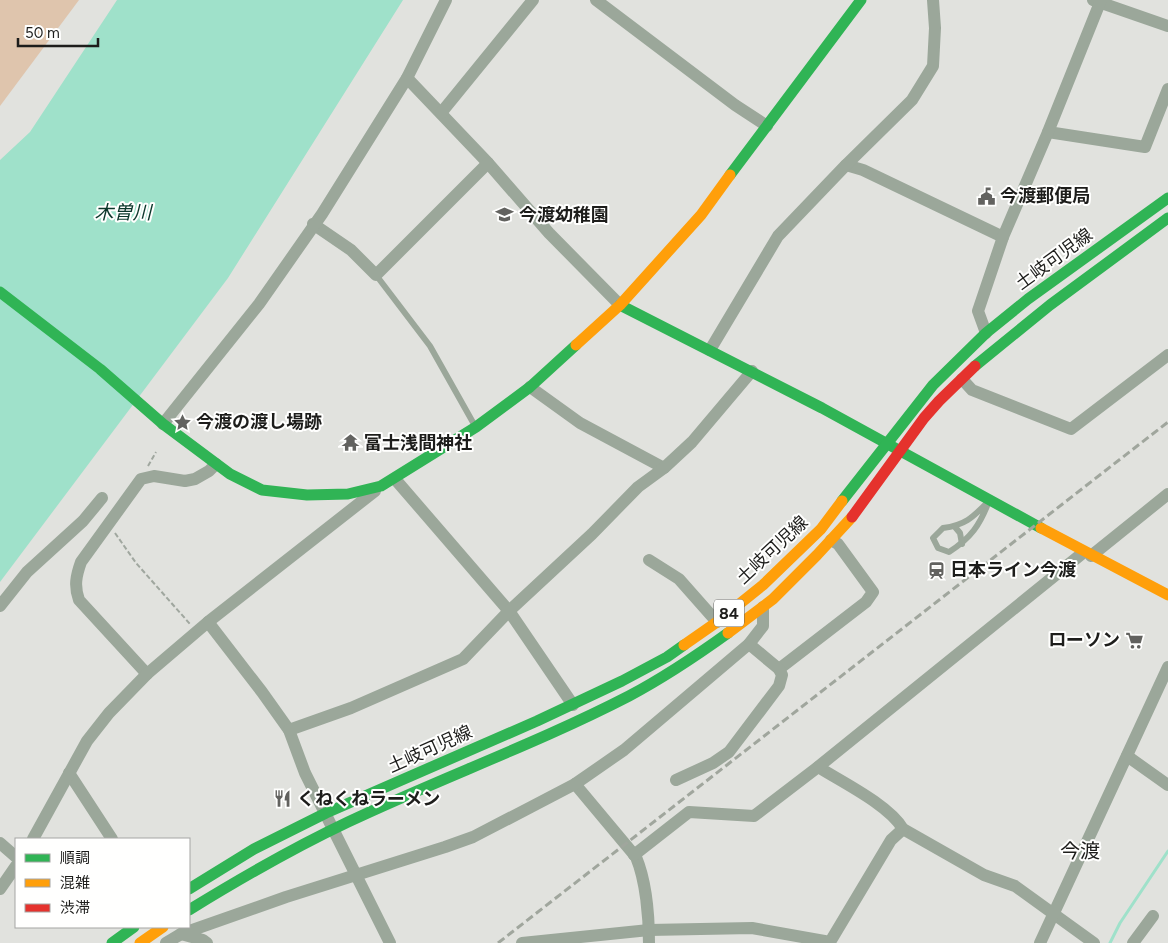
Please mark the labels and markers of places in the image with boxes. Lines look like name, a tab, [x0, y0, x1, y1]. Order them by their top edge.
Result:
place label: 今渡郵便局	[1000, 185, 1090, 207]
public building icon: 今渡郵便局	[976, 186, 996, 206]
place label: 今渡幼稚園	[519, 204, 609, 226]
school or university icon: 今渡幼稚園	[495, 205, 515, 225]
place label: 今渡の渡し場跡	[196, 411, 322, 433]
place icon: 今渡の渡し場跡	[172, 412, 192, 432]
place label: 富士浅間神社	[364, 432, 472, 454]
temple icon: 富士浅間神社	[340, 433, 360, 453]
place label: 日本ライン今渡	[950, 559, 1076, 581]
station icon: 日本ライン今渡	[926, 560, 946, 580]
place label: ローソン	[1048, 629, 1120, 651]
supermarket icon: ローソン	[1124, 630, 1144, 650]
place label: くねくねラーメン	[297, 788, 440, 810]
restaurant icon: くねくねラーメン	[273, 789, 293, 809]

